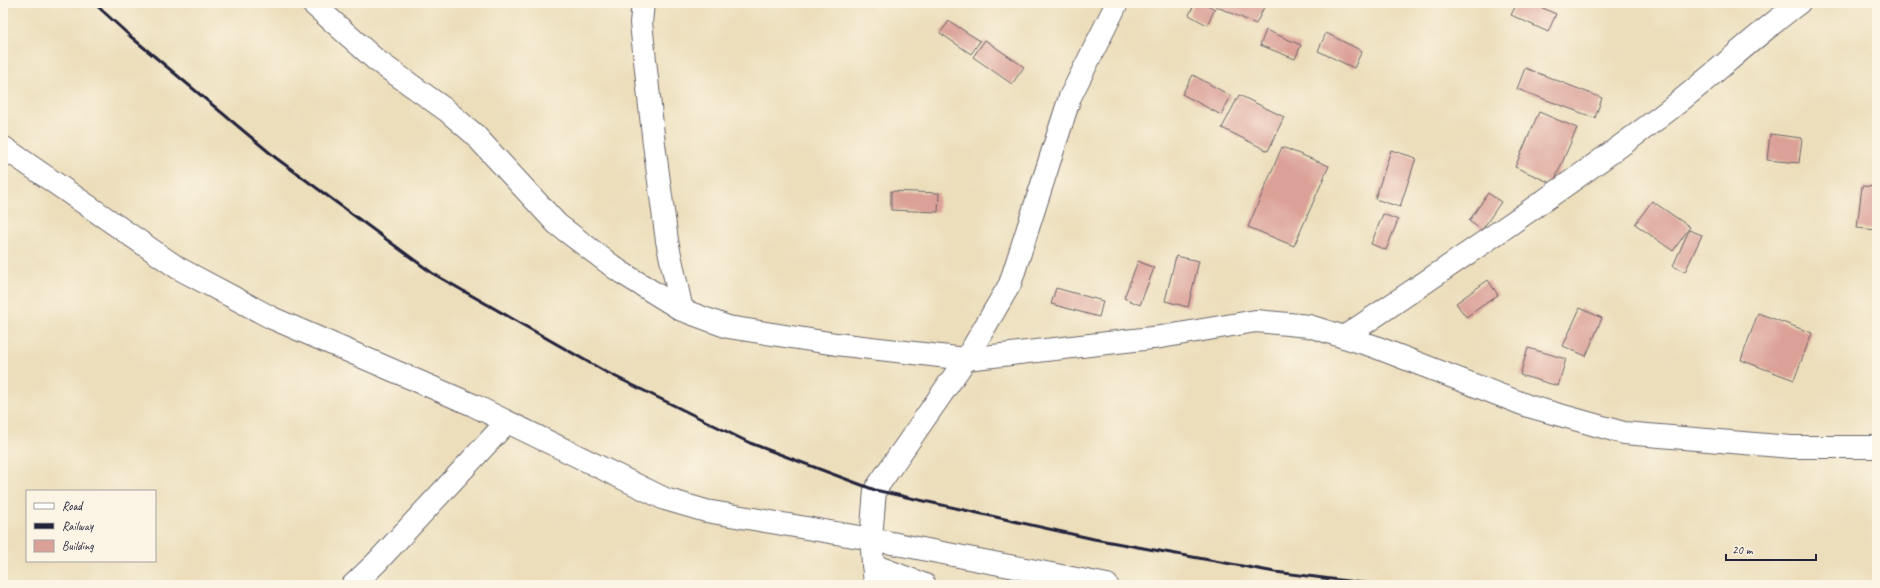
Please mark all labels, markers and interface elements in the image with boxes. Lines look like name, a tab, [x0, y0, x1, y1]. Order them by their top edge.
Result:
legend	[26, 490, 156, 562]
text: Road	[62, 498, 84, 514]
text: Railway	[62, 518, 94, 534]
scale bar	[1726, 536, 1816, 562]
text: Building	[62, 538, 94, 554]
text: 20 m	[1732, 542, 1754, 558]

